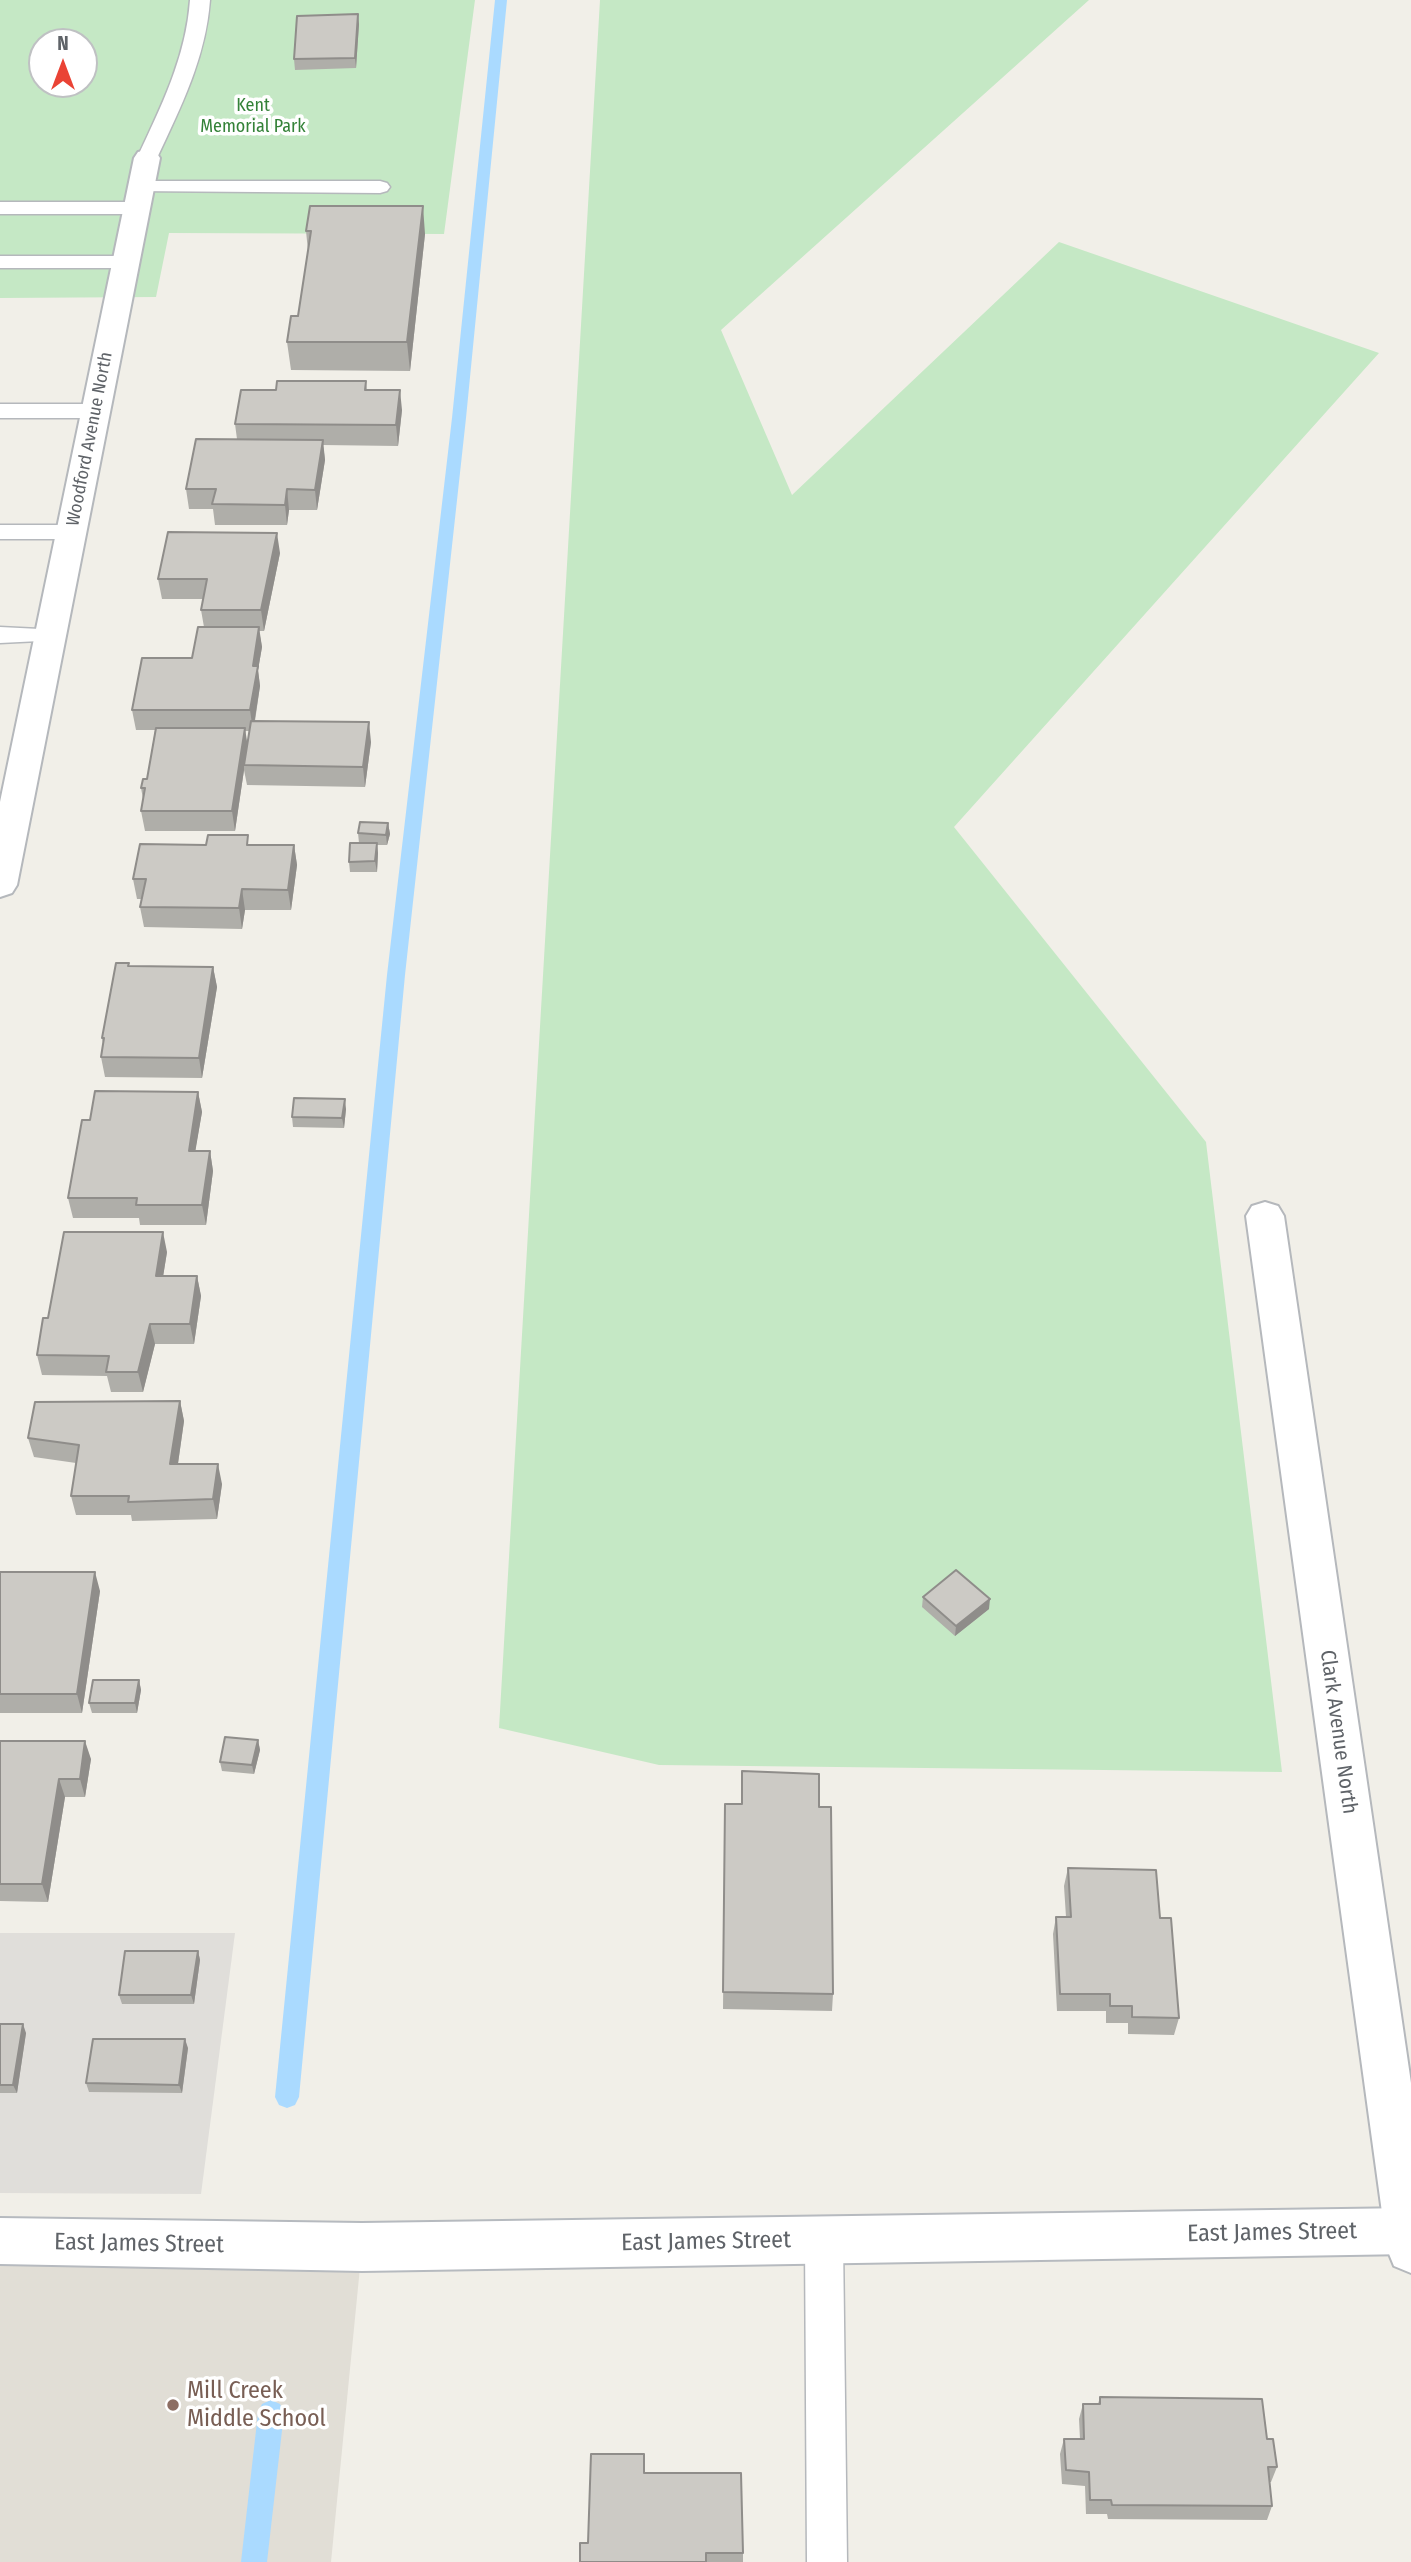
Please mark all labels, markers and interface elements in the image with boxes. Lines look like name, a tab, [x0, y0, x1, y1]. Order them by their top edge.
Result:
north arrow	[28, 28, 98, 98]
text: N	[57, 32, 69, 55]
park label: Kent Memorial Park	[200, 95, 306, 138]
street label: Woodford Avenue North	[63, 350, 117, 528]
street label: Clark Avenue North	[1314, 1648, 1362, 1816]
street label: East James Street	[1187, 2217, 1357, 2249]
street label: East James Street	[621, 2226, 791, 2258]
street label: East James Street	[54, 2228, 224, 2260]
place label: Mill Creek Middle School	[187, 2377, 326, 2433]
marker: Mill Creek Middle School	[165, 2397, 181, 2413]

